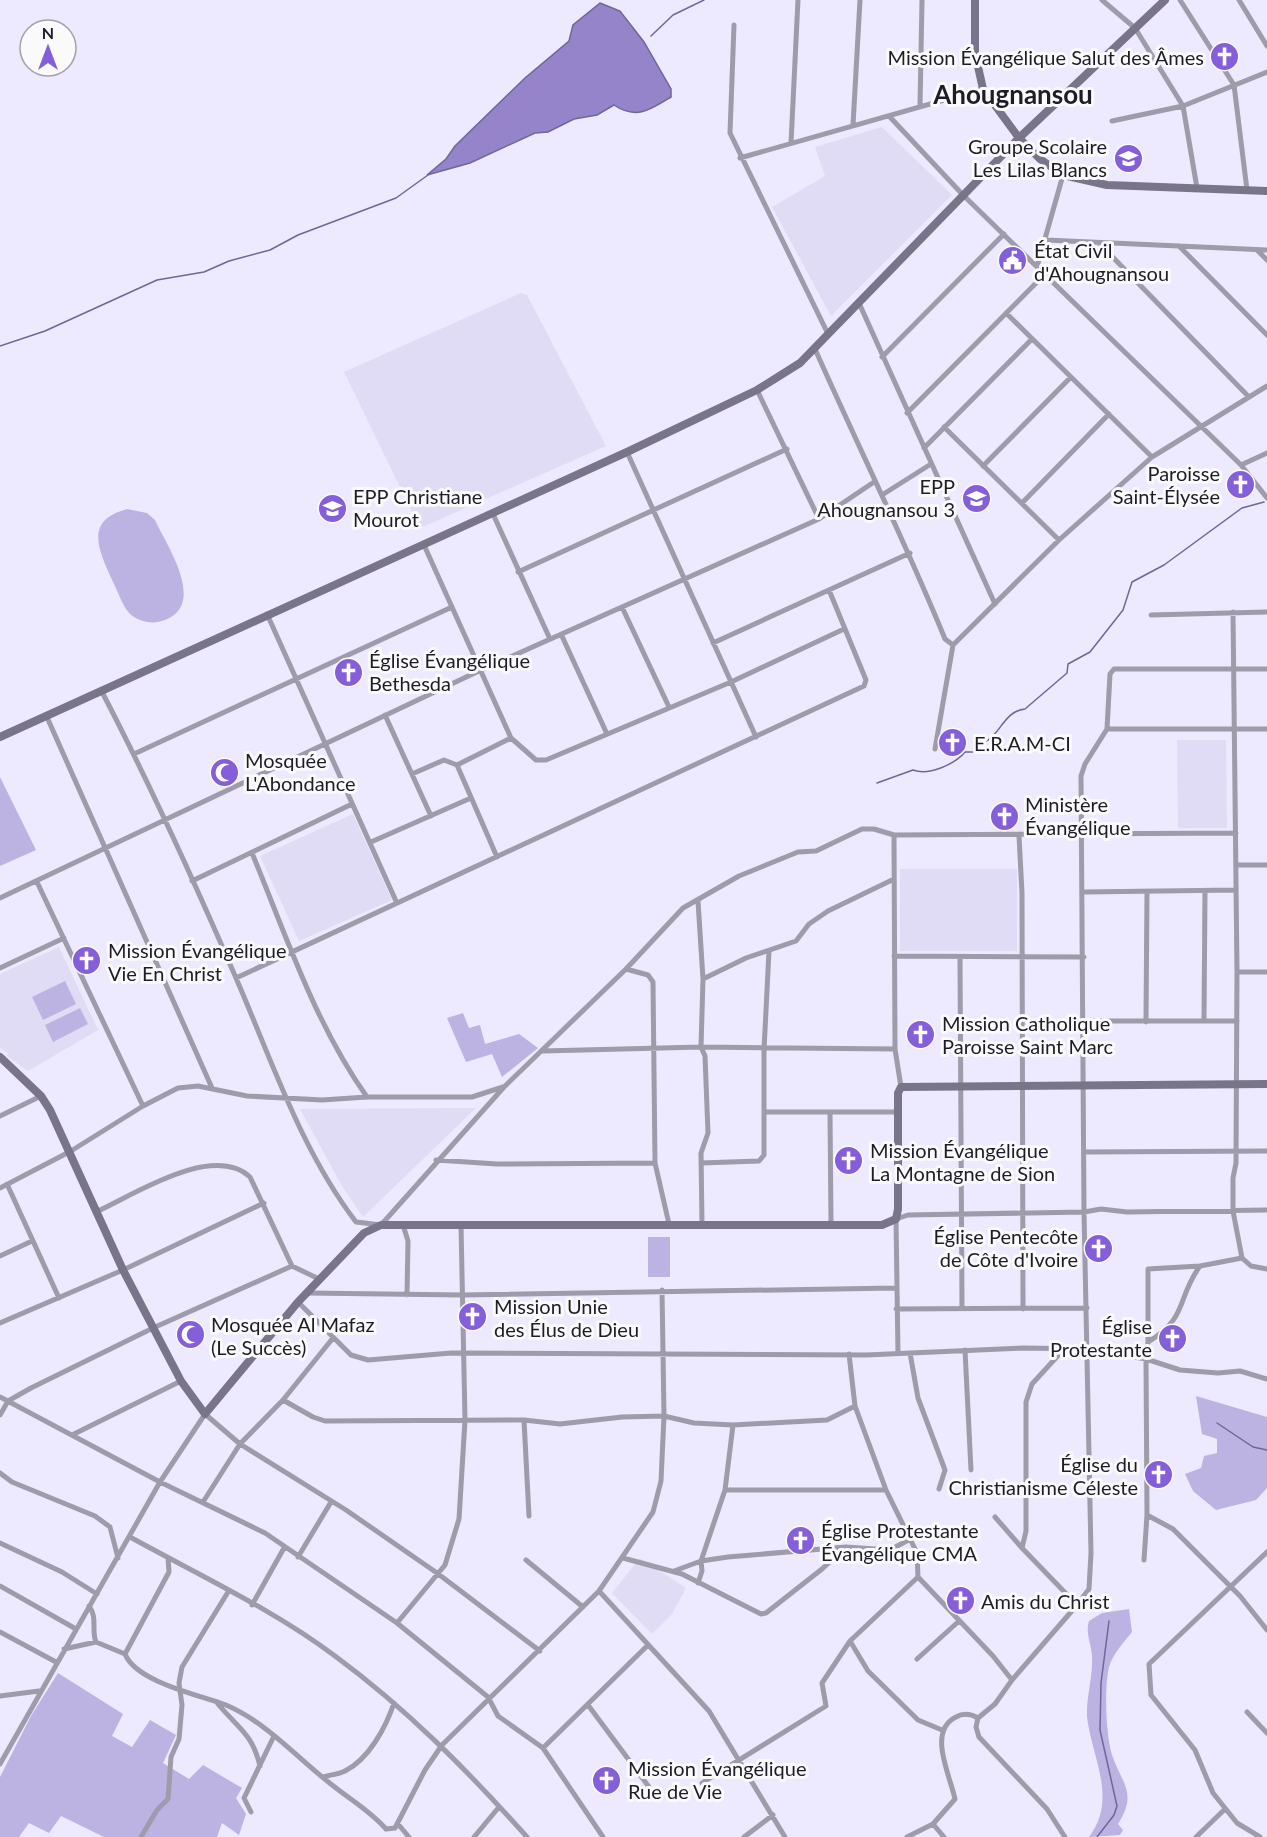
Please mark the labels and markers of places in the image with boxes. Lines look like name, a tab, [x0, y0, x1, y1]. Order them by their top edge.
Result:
church icon: Mission Évangélique Salut des Âmes	[1209, 41, 1241, 73]
place label: Mission Évangélique Salut des Âmes	[888, 45, 1204, 69]
place label: Groupe Scolaire Les Lilas Blancs	[968, 134, 1107, 181]
school or university icon: Groupe Scolaire Les Lilas Blancs	[1112, 142, 1144, 174]
place label: État Civil d'Ahougnansou	[1034, 238, 1169, 285]
public building icon: État Civil d'Ahougnansou	[997, 245, 1029, 277]
place label: Paroisse Saint-Élysée	[1113, 461, 1220, 508]
church icon: Paroisse Saint-Élysée	[1225, 469, 1257, 501]
place label: EPP Ahougnansou 3	[817, 474, 955, 521]
school or university icon: EPP Ahougnansou 3	[960, 482, 992, 514]
place label: EPP Christiane Mourot	[353, 484, 482, 531]
school or university icon: EPP Christiane Mourot	[316, 492, 348, 524]
place label: Église Évangélique Bethesda	[369, 648, 530, 695]
church icon: Église Évangélique Bethesda	[332, 656, 364, 688]
church icon: E.R.A.M-CI	[937, 727, 969, 759]
place label: E.R.A.M-CI	[974, 731, 1071, 755]
place label: Mosquée L'Abondance	[245, 748, 356, 795]
mosque icon: Mosquée L'Abondance	[208, 756, 240, 788]
place label: Ministère Évangélique	[1025, 792, 1131, 839]
church icon: Ministère Évangélique	[988, 800, 1020, 832]
place label: Mission Évangélique Vie En Christ	[108, 938, 286, 985]
church icon: Mission Évangélique Vie En Christ	[71, 945, 103, 977]
place label: Mission Catholique Paroisse Saint Marc	[942, 1011, 1113, 1058]
church icon: Mission Catholique Paroisse Saint Marc	[905, 1018, 937, 1050]
place label: Mission Évangélique La Montagne de Sion	[870, 1138, 1055, 1185]
church icon: Mission Évangélique La Montagne de Sion	[833, 1145, 865, 1177]
place label: Église Pentecôte de Côte d'Ivoire	[934, 1224, 1078, 1271]
church icon: Église Pentecôte de Côte d'Ivoire	[1083, 1232, 1115, 1264]
place label: Mission Unie des Élus de Dieu	[494, 1294, 639, 1341]
church icon: Mission Unie des Élus de Dieu	[457, 1301, 489, 1333]
place label: Mosquée Al Mafaz (Le Succès)	[211, 1312, 375, 1359]
place label: Église Protestante	[1050, 1314, 1152, 1361]
mosque icon: Mosquée Al Mafaz (Le Succès)	[174, 1319, 206, 1351]
church icon: Église Protestante	[1157, 1322, 1189, 1354]
place label: Église du Christianisme Céleste	[948, 1452, 1138, 1499]
church icon: Église du Christianisme Céleste	[1143, 1459, 1175, 1491]
place label: Église Protestante Évangélique CMA	[821, 1518, 979, 1565]
church icon: Église Protestante Évangélique CMA	[784, 1525, 816, 1557]
church icon: Amis du Christ	[944, 1585, 976, 1617]
place label: Amis du Christ	[981, 1589, 1109, 1613]
place label: Mission Évangélique Rue de Vie	[628, 1756, 806, 1803]
church icon: Mission Évangélique Rue de Vie	[591, 1764, 623, 1796]

